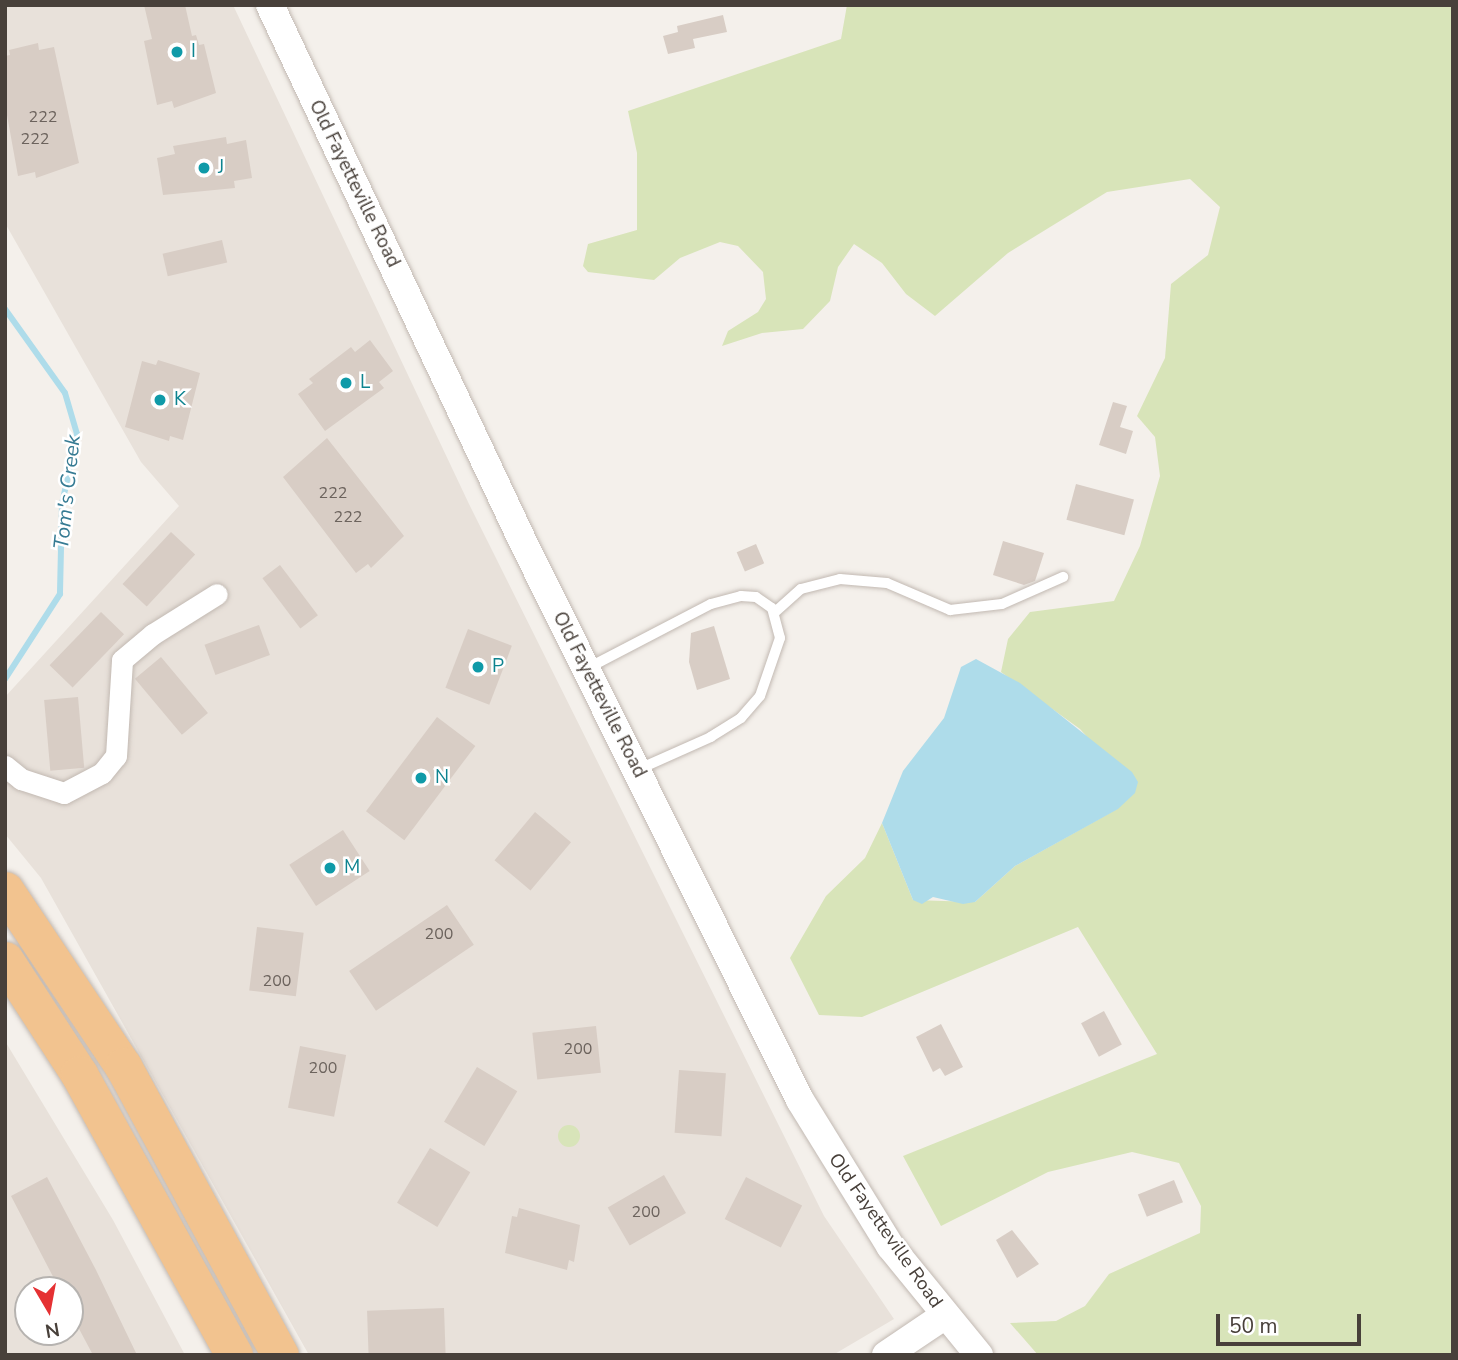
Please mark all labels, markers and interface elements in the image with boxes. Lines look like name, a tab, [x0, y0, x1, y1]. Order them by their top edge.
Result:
place label: I	[191, 41, 196, 63]
marker: I	[169, 44, 185, 60]
street label: Old Fayetteville Road	[304, 97, 404, 271]
house number: 222	[29, 107, 57, 127]
house number: 222	[21, 129, 49, 149]
place label: J	[218, 157, 224, 179]
marker: J	[196, 160, 212, 176]
place label: L	[360, 372, 370, 394]
marker: L	[338, 375, 354, 391]
place label: K	[174, 389, 186, 411]
marker: K	[152, 392, 168, 408]
water label: Tom's Creek	[48, 433, 86, 551]
house number: 222	[319, 483, 347, 503]
house number: 222	[334, 507, 362, 527]
street label: Old Fayetteville Road	[547, 608, 651, 782]
place label: P	[492, 656, 504, 678]
marker: P	[470, 659, 486, 675]
place label: N	[435, 767, 449, 789]
marker: N	[413, 770, 429, 786]
place label: M	[344, 857, 360, 879]
marker: M	[322, 860, 338, 876]
house number: 200	[425, 924, 453, 944]
house number: 200	[263, 971, 291, 991]
house number: 200	[564, 1039, 592, 1059]
house number: 200	[309, 1058, 337, 1078]
street label: Old Fayetteville Road	[823, 1149, 947, 1313]
house number: 200	[632, 1202, 660, 1222]
north arrow	[14, 1276, 84, 1346]
scale bar	[1220, 1300, 1365, 1344]
text: 50 m	[1229, 1312, 1278, 1340]
text: N	[43, 1316, 62, 1344]

